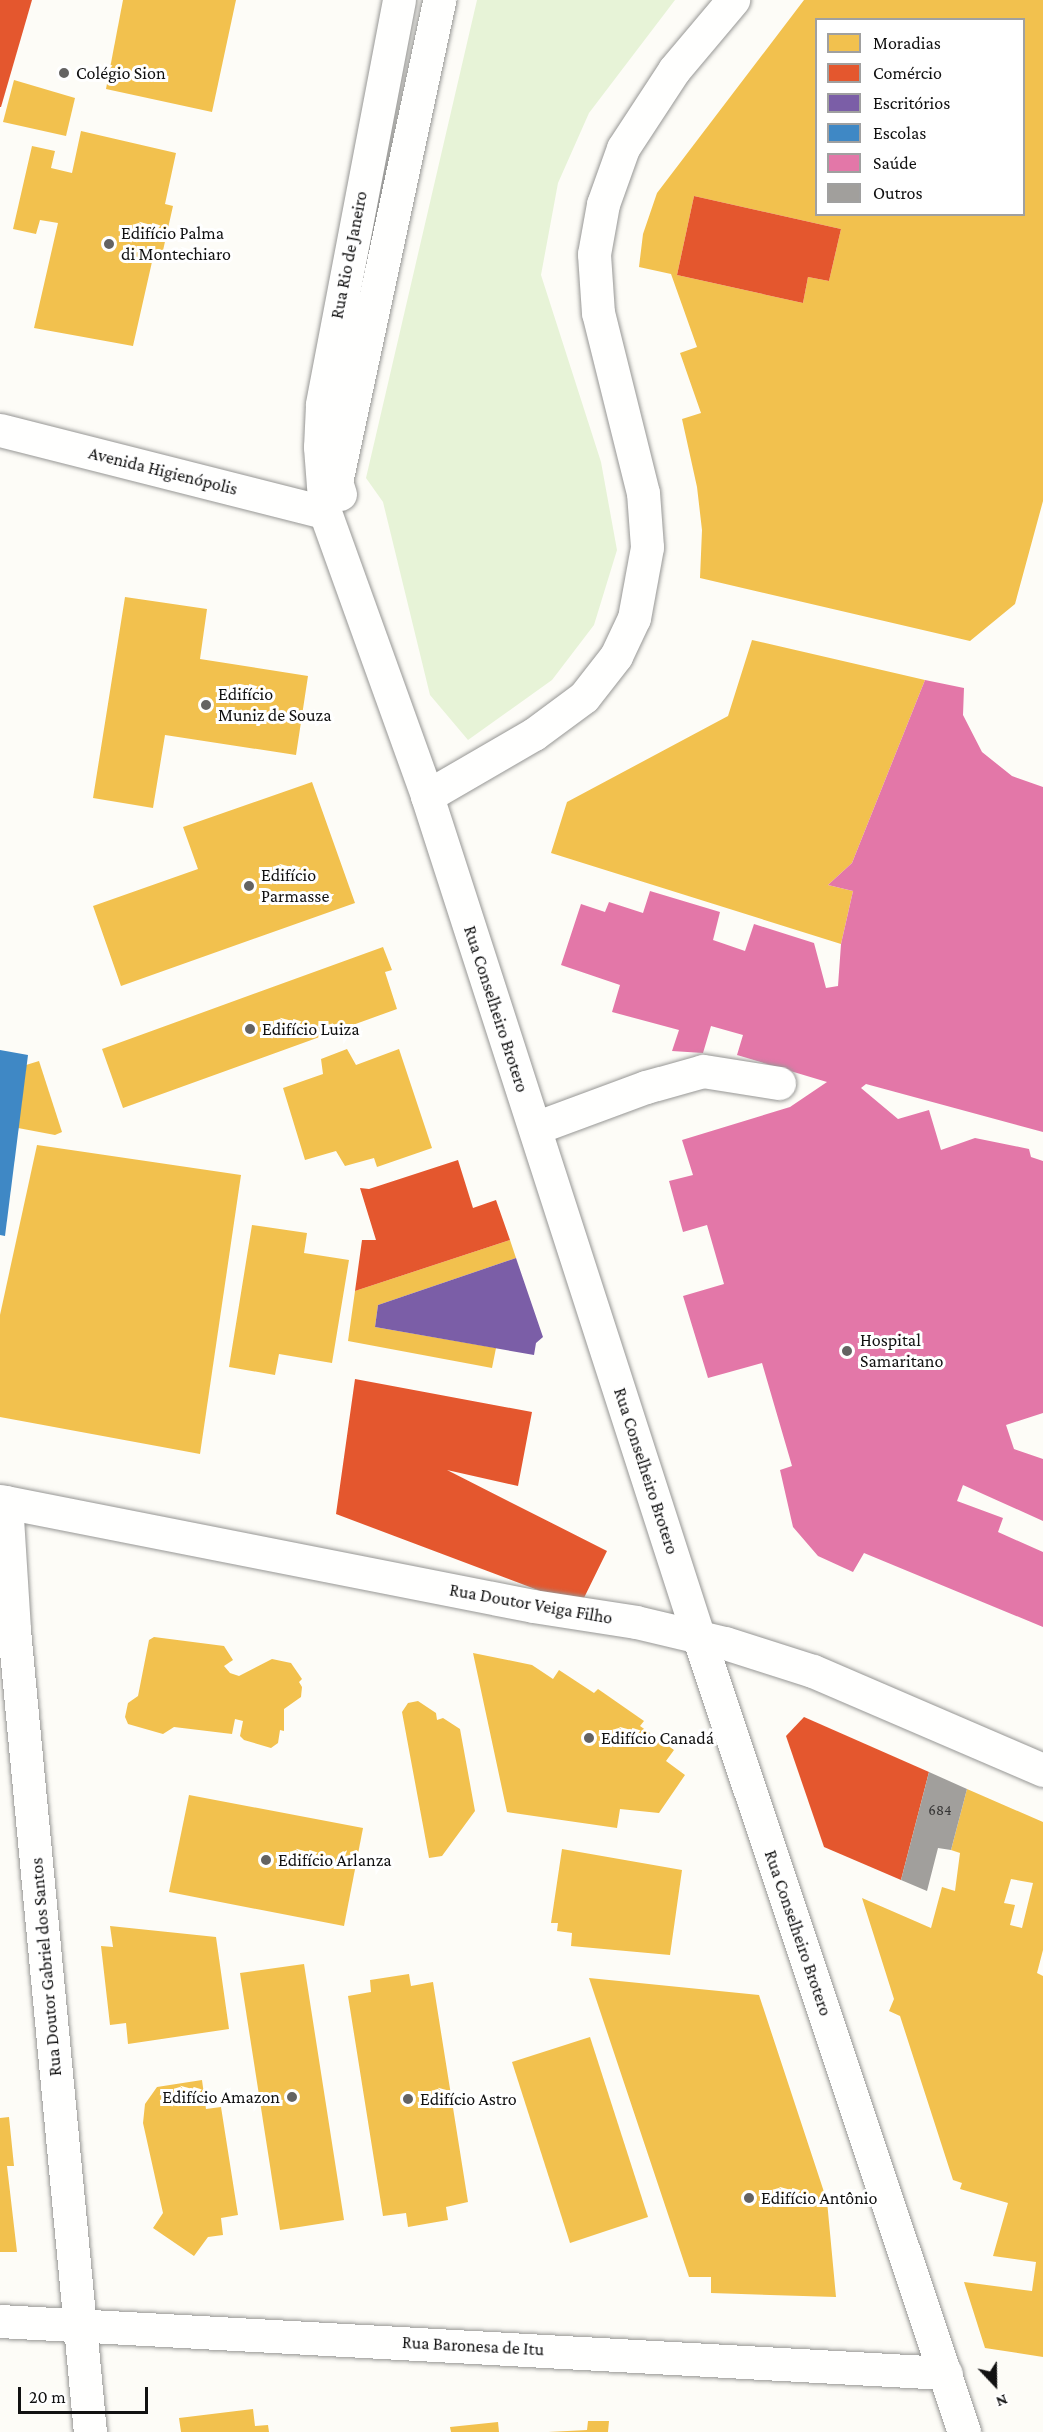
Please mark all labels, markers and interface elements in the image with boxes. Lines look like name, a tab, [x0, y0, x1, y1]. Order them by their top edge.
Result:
legend	[815, 18, 1025, 216]
text: Moradias	[873, 33, 941, 53]
place label: Colégio Sion	[76, 62, 166, 84]
text: Comércio	[873, 63, 942, 83]
marker: Colégio Sion	[57, 66, 71, 80]
text: Escritórios	[873, 93, 950, 113]
text: Escolas	[873, 123, 926, 143]
text: Saúde	[873, 153, 917, 173]
text: Outros	[873, 183, 923, 203]
street label: Rua Rio de Janeiro	[326, 189, 372, 321]
place label: Edifício Palma di Montechiaro	[121, 223, 231, 266]
marker: Edifício Palma di Montechiaro	[102, 237, 116, 251]
street label: Avenida Higienópolis	[86, 442, 240, 500]
place label: Edifício Muniz de Souza	[218, 684, 331, 726]
marker: Edifício Muniz de Souza	[199, 698, 213, 712]
place label: Edifício Parmasse	[261, 865, 329, 908]
marker: Edifício Parmasse	[242, 879, 256, 893]
street label: Rua Conselheiro Brotero	[459, 923, 533, 1095]
place label: Edifício Luiza	[262, 1018, 360, 1040]
marker: Edifício Luiza	[243, 1022, 257, 1036]
place label: Hospital Samaritano	[860, 1330, 943, 1372]
marker: Hospital Samaritano	[838, 1342, 856, 1360]
street label: Rua Conselheiro Brotero	[609, 1385, 683, 1557]
street label: Rua Doutor Veiga Filho	[448, 1579, 614, 1629]
place label: Edifício Canadá	[601, 1727, 714, 1749]
marker: Edifício Canadá	[582, 1731, 596, 1745]
house number: 684	[928, 1802, 952, 1820]
street label: Rua Conselheiro Brotero	[759, 1847, 837, 2019]
place label: Edifício Arlanza	[278, 1849, 392, 1871]
marker: Edifício Arlanza	[259, 1853, 273, 1867]
street label: Rua Doutor Gabriel dos Santos	[26, 1857, 66, 2077]
place label: Edifício Amazon	[162, 2086, 280, 2108]
place label: Edifício Astro	[420, 2088, 517, 2110]
marker: Edifício Amazon	[285, 2090, 299, 2104]
marker: Edifício Astro	[401, 2092, 415, 2106]
place label: Edifício Antônio	[761, 2187, 877, 2209]
marker: Edifício Antônio	[742, 2191, 756, 2205]
street label: Rua Baronesa de Itu	[401, 2331, 545, 2361]
north arrow	[965, 2354, 1025, 2414]
scale bar	[21, 2375, 152, 2413]
text: 20 m	[29, 2387, 66, 2407]
text: N	[994, 2391, 1010, 2411]

